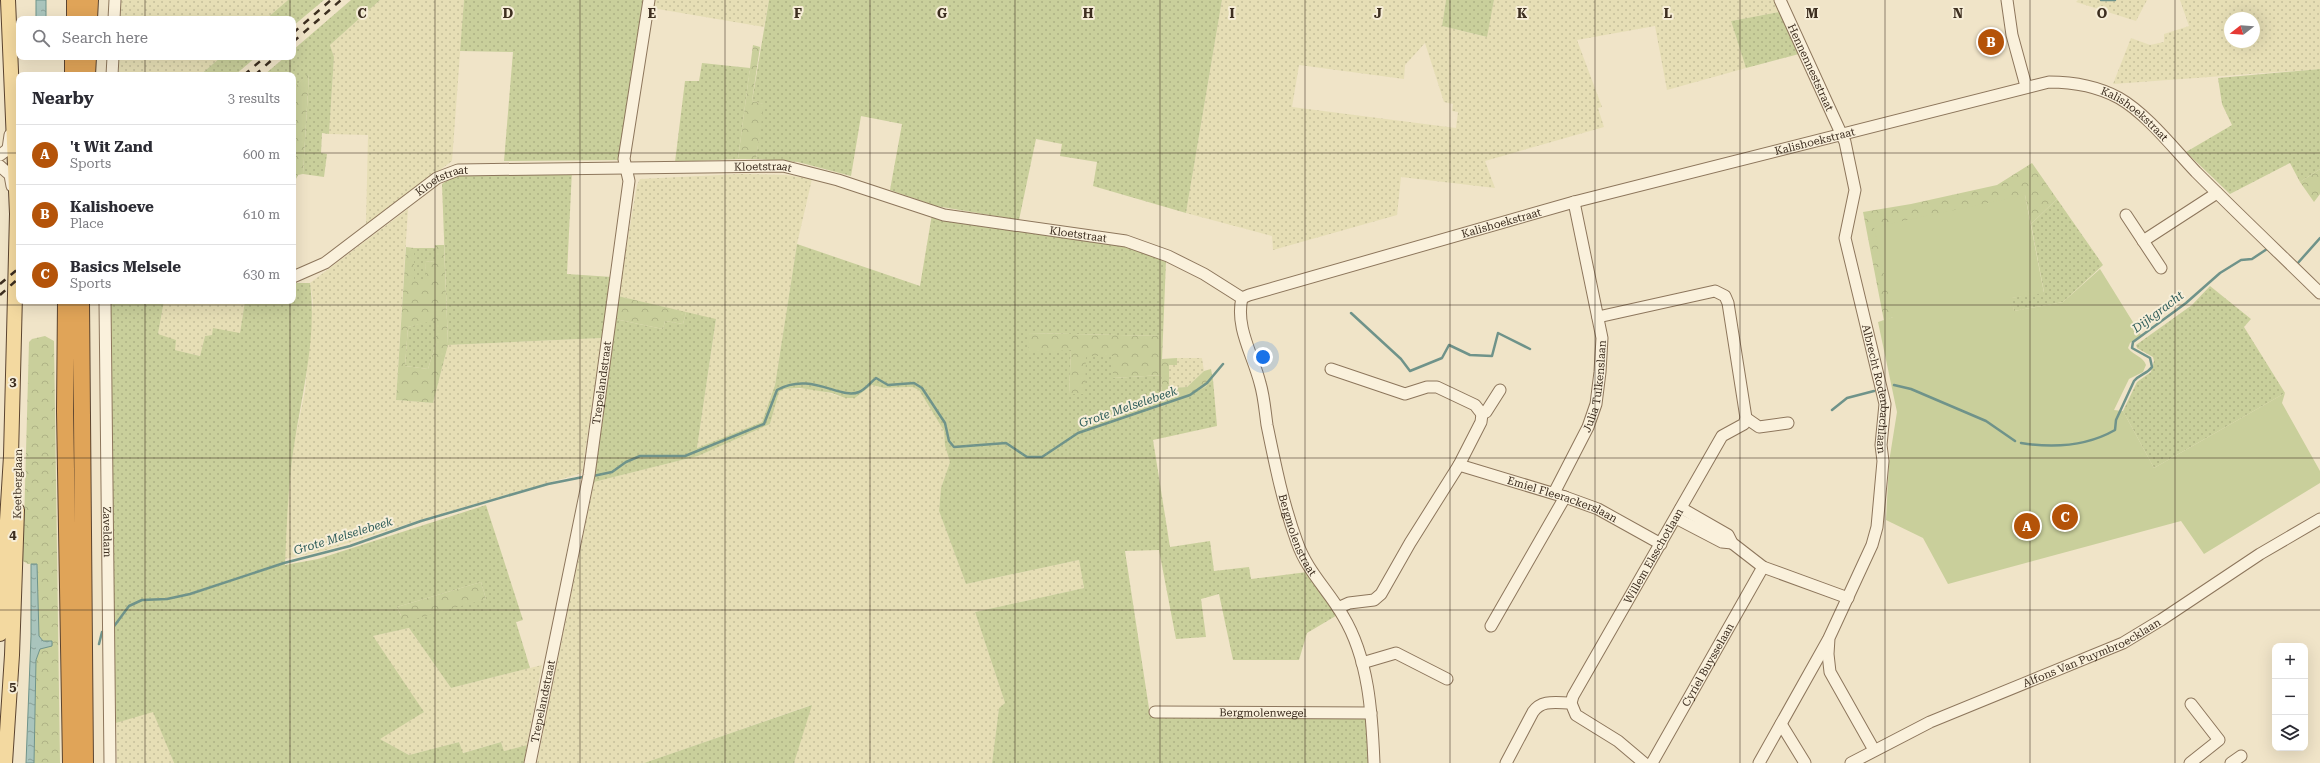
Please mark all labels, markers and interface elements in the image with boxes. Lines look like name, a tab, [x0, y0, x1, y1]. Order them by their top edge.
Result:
text: C	[357, 6, 367, 21]
text: D	[503, 6, 513, 21]
text: E	[648, 6, 656, 21]
text: F	[794, 6, 802, 21]
text: G	[937, 6, 947, 21]
text: H	[1083, 6, 1094, 21]
text: I	[1229, 6, 1235, 21]
text: J	[1374, 6, 1382, 21]
text: K	[1517, 6, 1528, 21]
text: L	[1664, 6, 1672, 21]
text: M	[1806, 6, 1819, 21]
text: N	[1953, 6, 1963, 21]
text: O	[2097, 6, 2108, 21]
north arrow	[2224, 12, 2260, 48]
search box	[16, 16, 296, 60]
street label: Hennenneststraat	[1785, 22, 1836, 113]
icon: search	[30, 27, 52, 49]
pin: B	[1978, 27, 2004, 57]
text: Search here	[62, 29, 148, 47]
street label: Kalishoekstraat	[2099, 84, 2171, 144]
text: Nearby	[32, 88, 94, 108]
text: 3 results	[228, 91, 280, 106]
street label: Kalishoekstraat	[1773, 125, 1856, 158]
text: 't Wit Zand	[70, 138, 153, 156]
text: A	[40, 147, 50, 162]
text: 600 m	[243, 147, 280, 162]
text: Sports	[70, 156, 111, 171]
street label: Kloetstraat	[734, 159, 793, 175]
street label: Kloetstraat	[413, 163, 468, 199]
text: Kalishoeve	[70, 198, 154, 216]
street label: Kalishoekstraat	[1460, 205, 1543, 240]
text: B	[40, 207, 50, 222]
text: 610 m	[243, 207, 280, 222]
text: Place	[70, 216, 104, 231]
street label: Kloetstraat	[1049, 224, 1108, 245]
text: Basics Melsele	[70, 258, 181, 276]
text: C	[40, 267, 50, 282]
text: 630 m	[243, 267, 280, 282]
text: Sports	[70, 276, 111, 291]
water label: Dijkgracht	[2129, 288, 2187, 336]
street label: Albrecht Rodenbachlaan	[1860, 323, 1892, 454]
street label: Trepelandstraat	[589, 340, 614, 425]
street label: Julia Tulkenslaan	[1580, 340, 1608, 434]
your location	[1253, 347, 1273, 367]
text: 3	[9, 374, 17, 389]
water label: Grote Melselebeek	[1077, 384, 1179, 430]
street label: Keetberglaan	[11, 449, 25, 519]
street label: Emiel Fleerackerslaan	[1506, 473, 1620, 525]
street label: Bergmolenstraat	[1276, 492, 1320, 578]
pin: C	[2052, 502, 2078, 532]
street label: Zaveldam	[101, 506, 114, 558]
street label: Willem Elsschotlaan	[1621, 506, 1686, 606]
pin: A	[2014, 511, 2040, 541]
water label: Grote Melselebeek	[292, 514, 395, 558]
text: 4	[9, 527, 17, 542]
street label: Alfons Van Puymbroecklaan	[2021, 615, 2163, 690]
street label: Cyriel Buysselaan	[1679, 621, 1736, 709]
map controls	[2272, 643, 2308, 751]
button: +	[2272, 643, 2308, 679]
street label: Trepelandstraat	[528, 659, 557, 744]
text: 5	[9, 679, 17, 694]
button: −	[2272, 679, 2308, 715]
street label: Bergmolenwegel	[1219, 706, 1307, 719]
button: layers	[2272, 715, 2308, 751]

